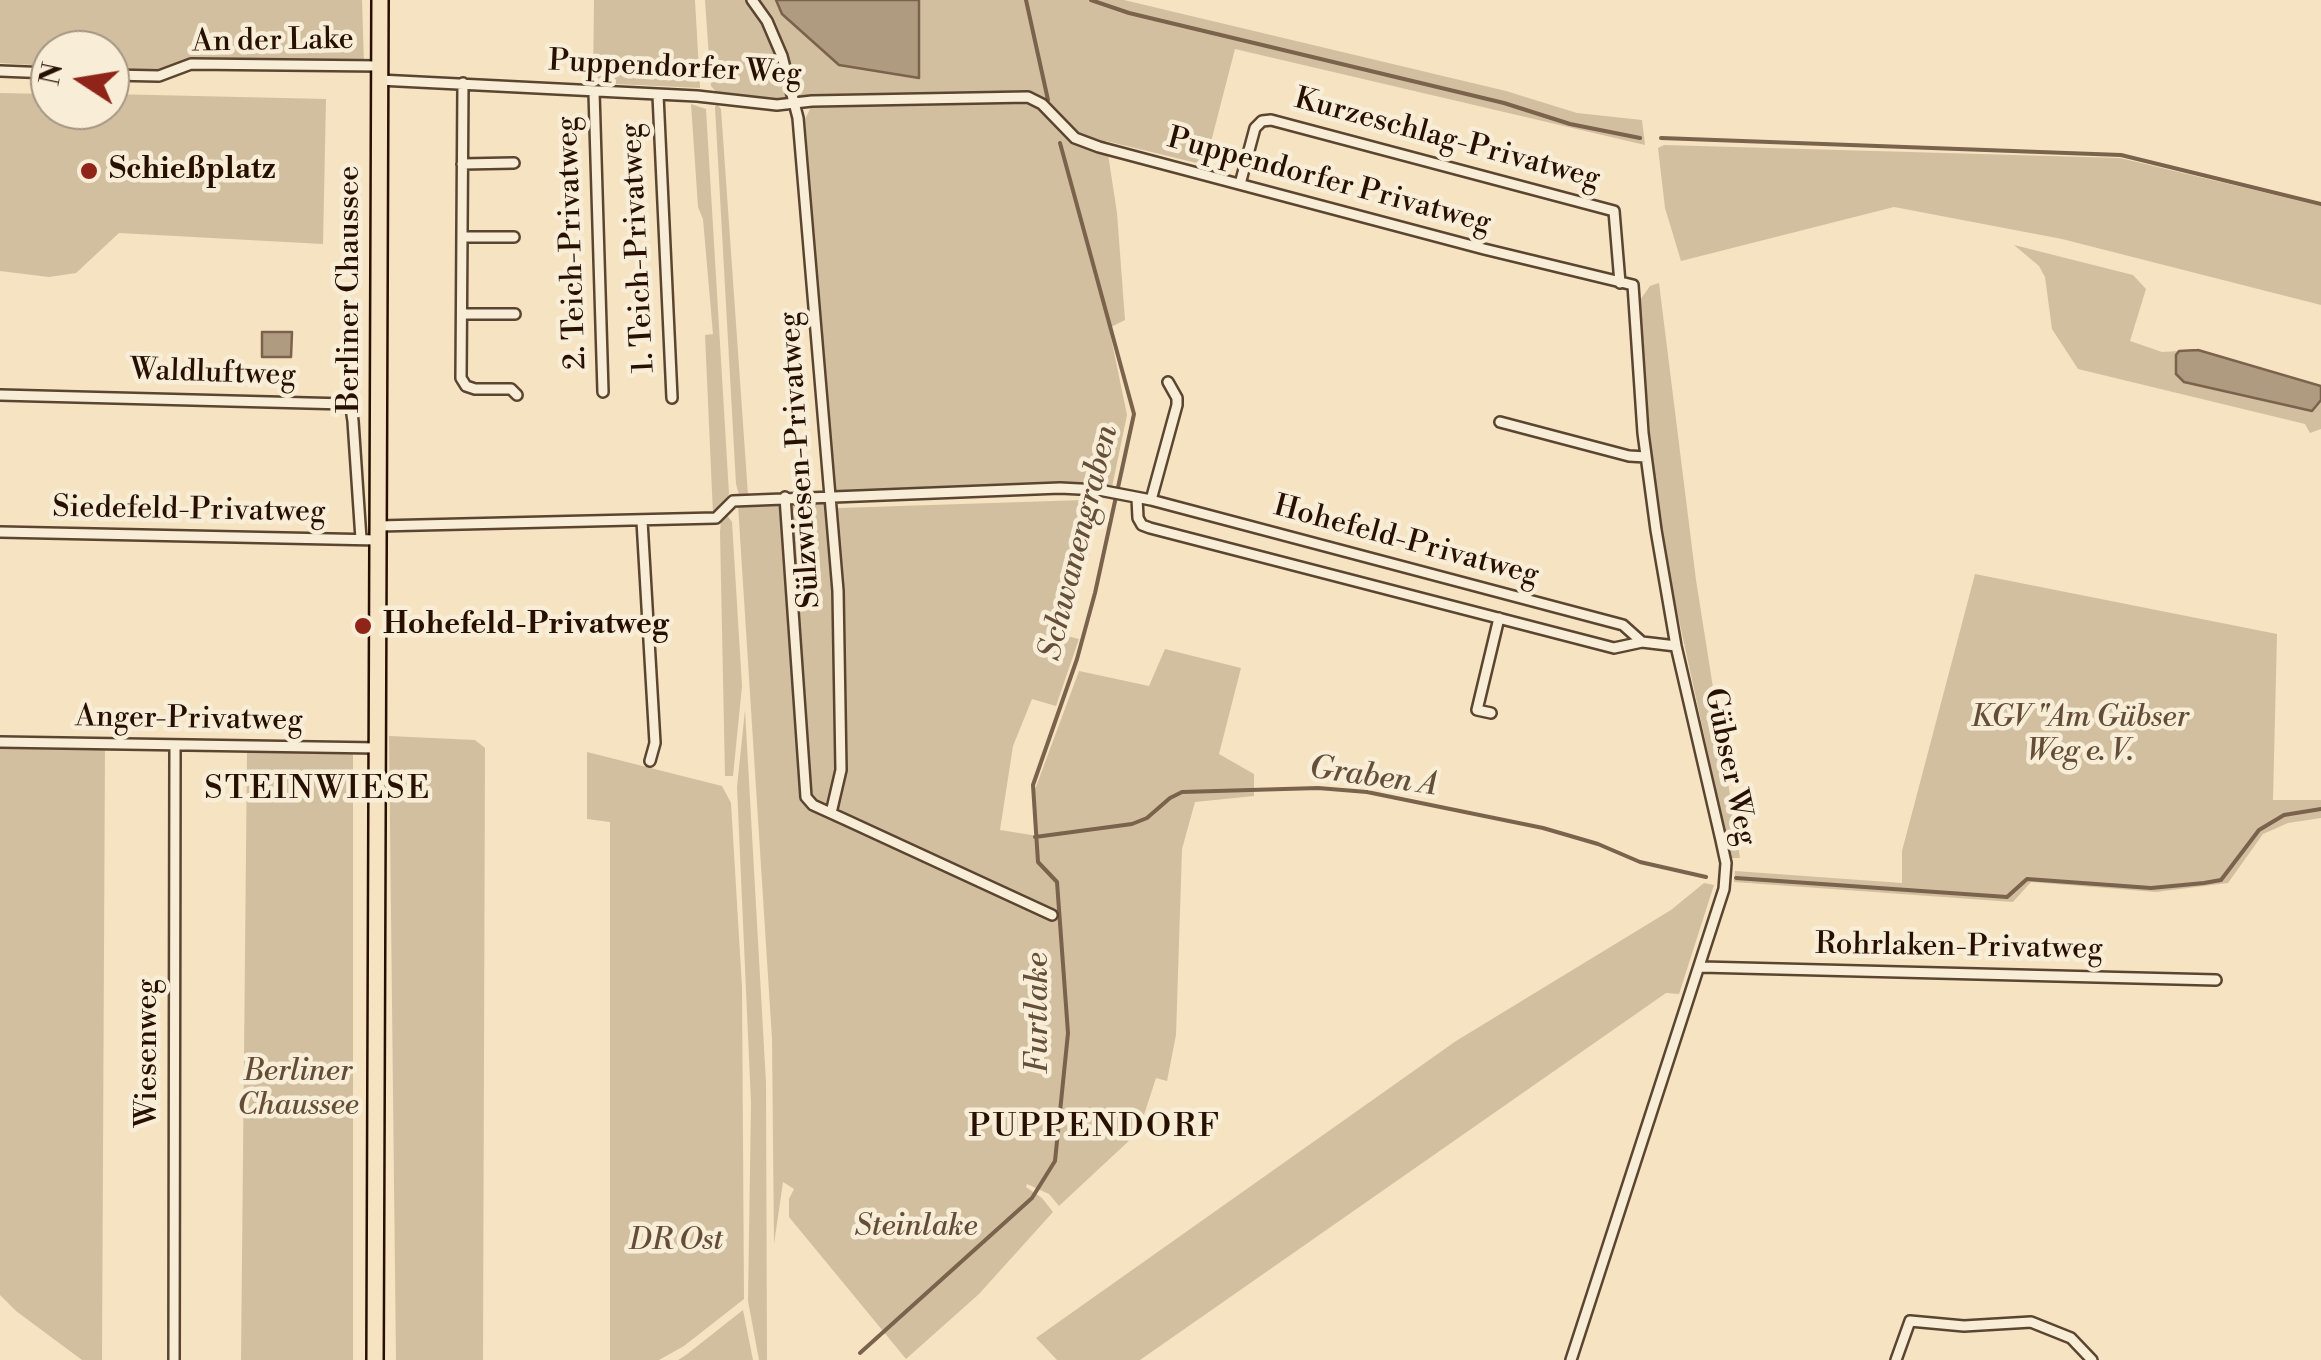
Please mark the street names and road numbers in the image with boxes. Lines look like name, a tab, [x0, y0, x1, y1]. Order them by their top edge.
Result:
street label: An der Lake	[192, 23, 354, 61]
street label: Puppendorfer Weg	[547, 44, 803, 94]
street label: Kurzeschlag-Privatweg	[1290, 82, 1604, 198]
street label: 2. Teich-Privatweg	[551, 116, 595, 370]
street label: Puppendorfer Privatweg	[1163, 121, 1495, 243]
street label: 1. Teich-Privatweg	[614, 122, 664, 374]
street label: Berliner Chaussee	[333, 165, 369, 413]
street label: Sülzwiesen-Privatweg	[773, 311, 829, 609]
street label: Waldluftweg	[129, 353, 297, 395]
street label: Hohefeld-Privatweg	[1270, 489, 1542, 595]
street label: Siedefeld-Privatweg	[52, 491, 326, 531]
street label: Gübser Weg	[1695, 685, 1763, 849]
street label: Anger-Privatweg	[75, 700, 303, 740]
street label: Rohrlaken-Privatweg	[1815, 927, 2103, 969]
street label: Wiesenweg	[131, 979, 167, 1127]

